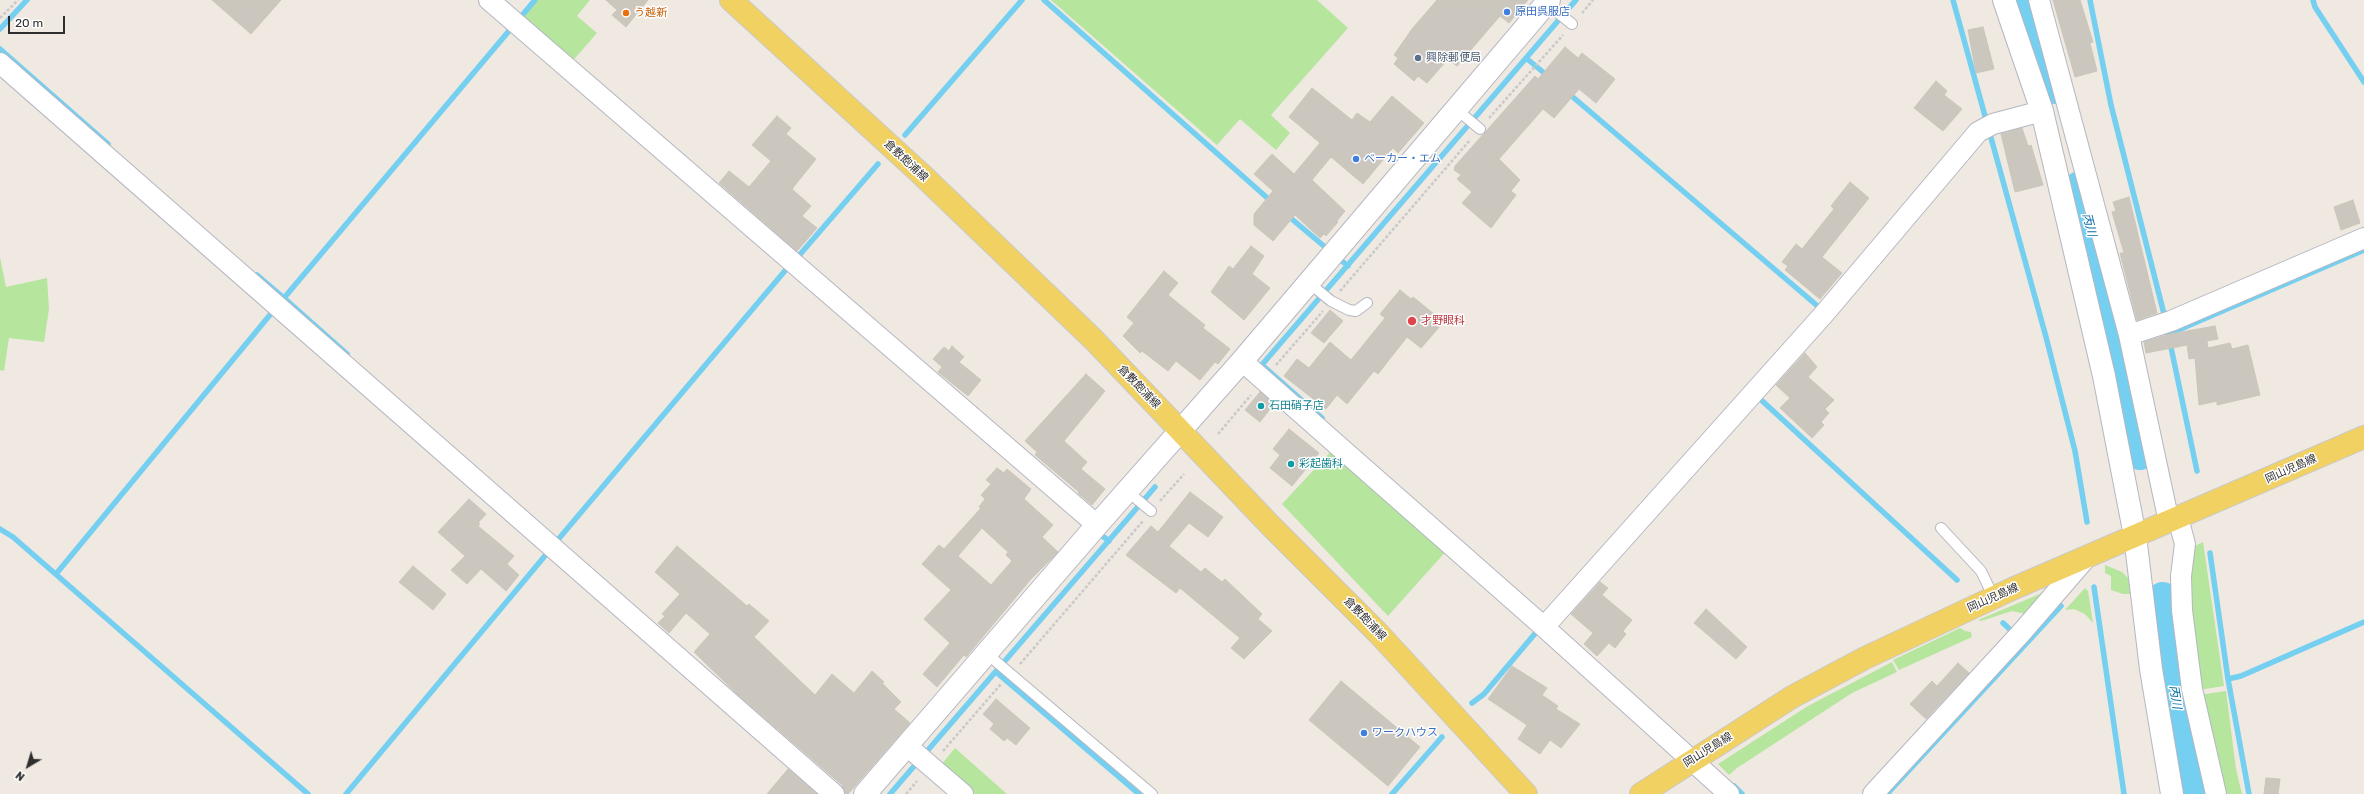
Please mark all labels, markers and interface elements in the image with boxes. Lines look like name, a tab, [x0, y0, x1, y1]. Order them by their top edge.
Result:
place label: 原田呉服店	[1515, 5, 1570, 19]
place label: う越新	[634, 6, 667, 20]
marker: 原田呉服店	[1502, 7, 1512, 17]
scale bar	[10, 8, 67, 34]
marker: う越新	[621, 8, 631, 18]
text: 20 m	[15, 16, 43, 30]
place label: 興除郵便局	[1426, 51, 1481, 65]
marker: 興除郵便局	[1413, 53, 1423, 63]
street label: 倉敷飽浦線	[881, 137, 931, 185]
place label: ベーカー・エム	[1364, 152, 1441, 166]
marker: ベーカー・エム	[1351, 154, 1361, 164]
water label: 丙川	[2079, 212, 2099, 238]
place label: 才野眼科	[1421, 314, 1465, 328]
marker: 才野眼科	[1406, 315, 1418, 327]
street label: 倉敷飽浦線	[1115, 363, 1163, 411]
place label: 石田硝子店	[1269, 399, 1324, 413]
marker: 石田硝子店	[1256, 401, 1266, 411]
street label: 岡山児島線	[2263, 452, 2319, 486]
place label: 彩起歯科	[1299, 457, 1343, 471]
marker: 彩起歯科	[1286, 459, 1296, 469]
street label: 岡山児島線	[1965, 581, 2021, 615]
street label: 倉敷飽浦線	[1341, 595, 1389, 643]
water label: 丙川	[2166, 684, 2184, 710]
place label: ワークハウス	[1372, 726, 1438, 740]
marker: ワークハウス	[1359, 728, 1369, 738]
street label: 岡山児島線	[1681, 730, 1735, 770]
north arrow	[8, 746, 48, 786]
text: N	[13, 768, 27, 783]

